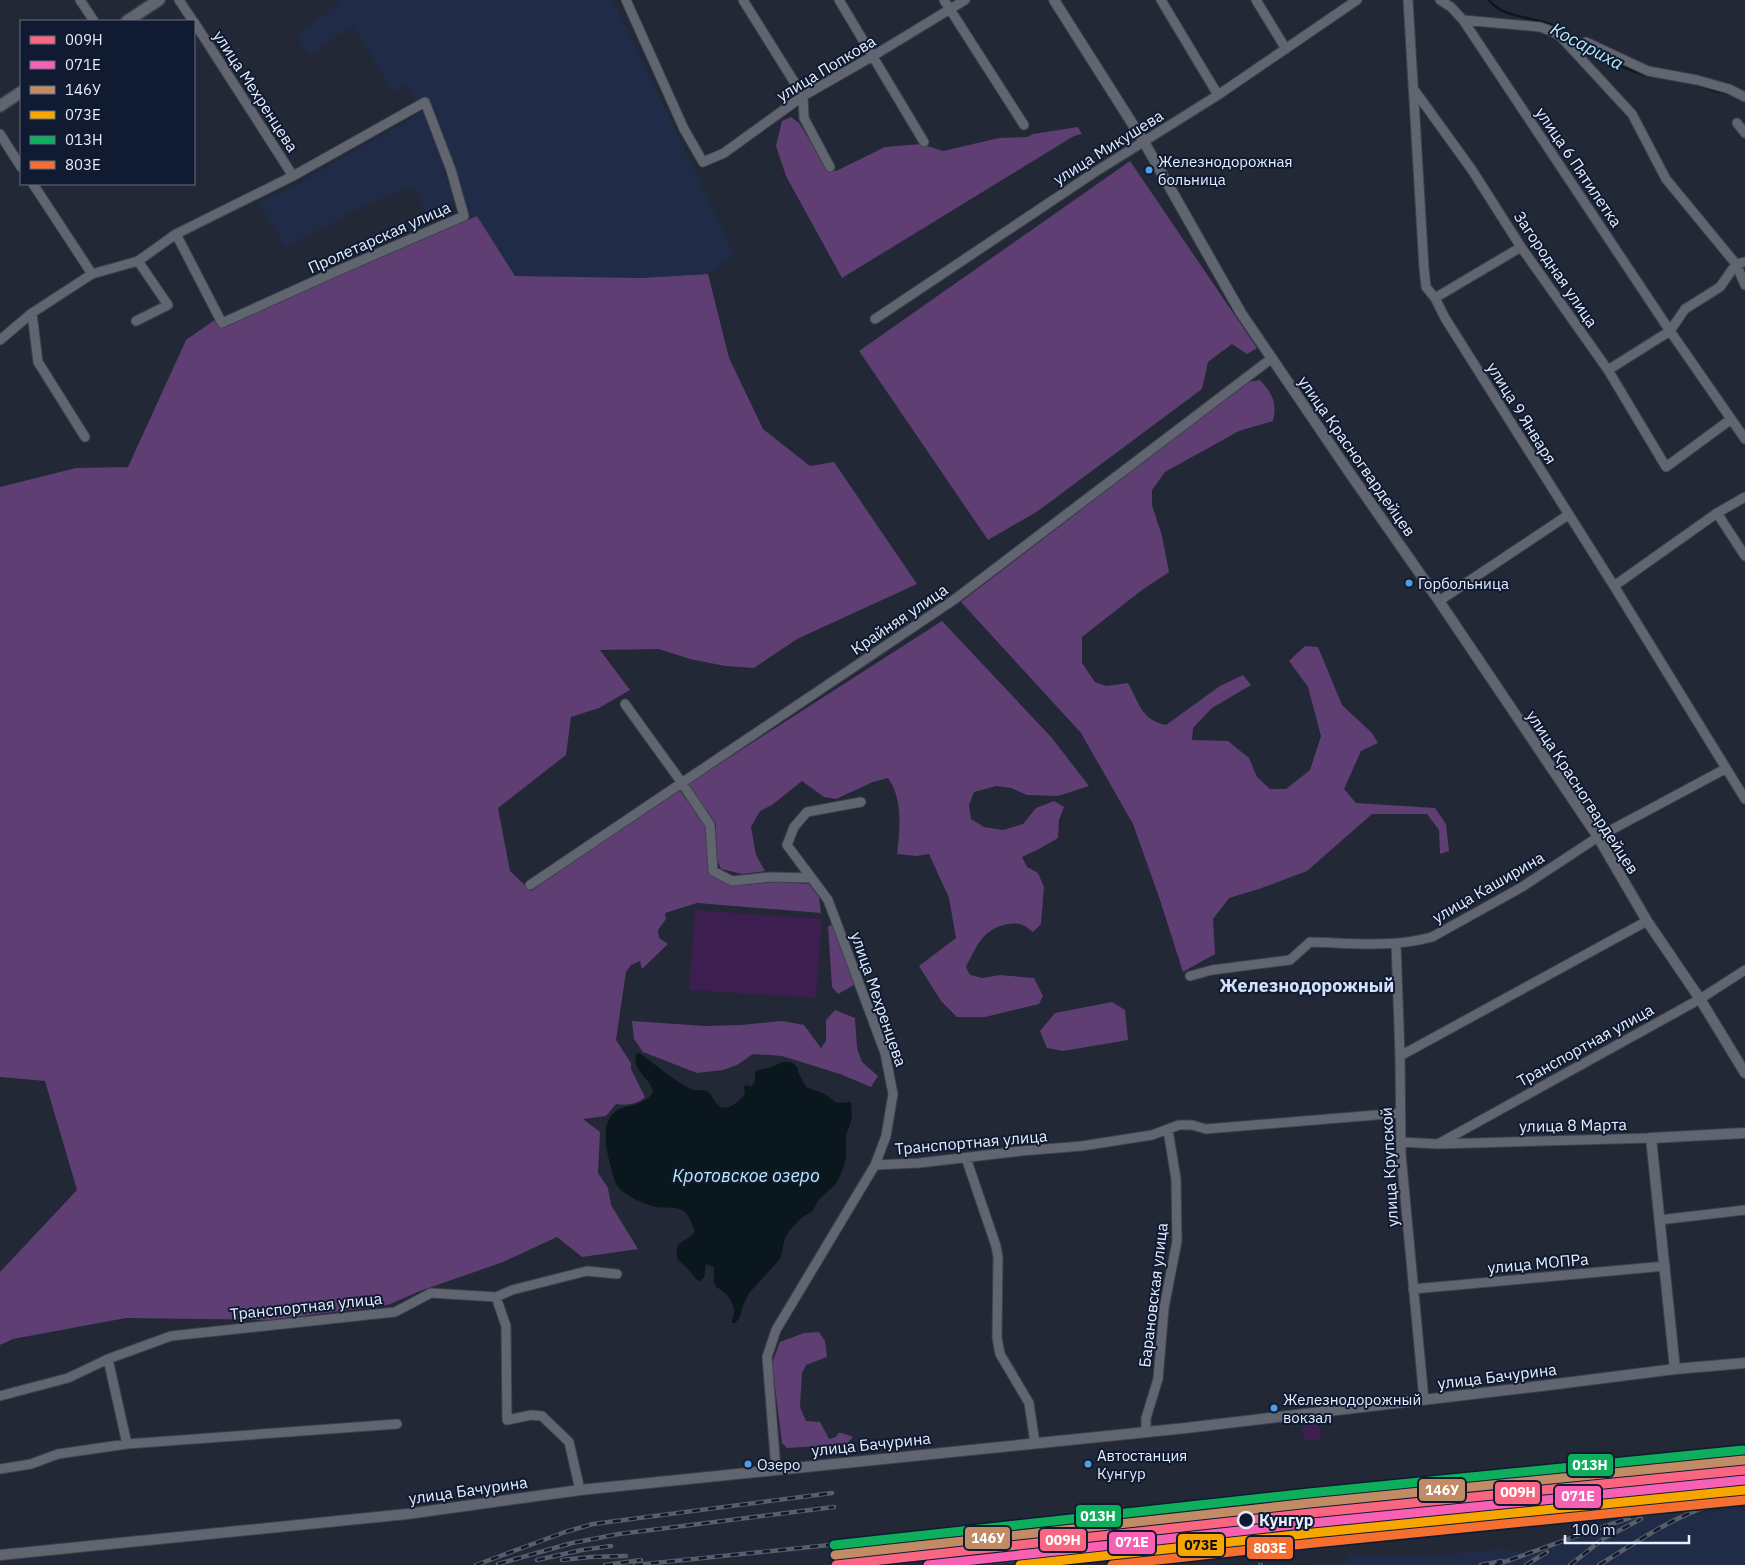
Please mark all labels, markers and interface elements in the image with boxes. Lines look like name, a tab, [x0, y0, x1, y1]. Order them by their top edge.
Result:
water label: Косариха	[1547, 17, 1627, 75]
legend	[20, 20, 195, 185]
street label: улица Мехренцева	[209, 26, 303, 156]
text: 009Н	[65, 30, 103, 49]
street label: улица Попкова	[773, 30, 880, 105]
text: 071Е	[65, 55, 101, 74]
text: 146У	[65, 80, 101, 99]
street label: улица 6 Пятилетка	[1531, 103, 1627, 231]
text: 073Е	[65, 105, 101, 124]
street label: улица Микушева	[1049, 105, 1167, 189]
text: 013Н	[65, 130, 103, 149]
place label: Железнодорожная больница	[1158, 152, 1293, 189]
text: 803Е	[65, 155, 101, 174]
marker: Железнодорожная больница	[1144, 165, 1154, 175]
street label: Пролетарская улица	[305, 196, 454, 277]
street label: Загородная улица	[1510, 207, 1603, 331]
street label: улица 9 Января	[1483, 358, 1561, 468]
street label: улица Красногвардейцев	[1294, 372, 1420, 540]
place label: Горбольница	[1418, 574, 1509, 593]
marker: Горбольница	[1404, 578, 1414, 588]
street label: Крайняя улица	[847, 579, 952, 659]
street label: улица Красногвардейцев	[1522, 706, 1644, 878]
street label: улица Каширина	[1428, 847, 1548, 927]
street label: улица Мехренцева	[847, 929, 912, 1069]
district label: Железнодорожный	[1220, 974, 1394, 997]
street label: Транспортная улица	[1513, 999, 1657, 1091]
street label: улица Крупской	[1376, 1107, 1402, 1227]
street label: улица 8 Марта	[1519, 1114, 1628, 1136]
street label: Транспортная улица	[894, 1125, 1049, 1159]
water label: Кротовское озеро	[672, 1164, 820, 1187]
street label: Барановская улица	[1134, 1221, 1172, 1369]
street label: улица МОПРа	[1487, 1249, 1590, 1277]
street label: Транспортная улица	[229, 1288, 384, 1324]
street label: улица Бачурина	[1436, 1359, 1558, 1393]
place label: Железнодорожный вокзал	[1283, 1390, 1421, 1427]
marker: Железнодорожный вокзал	[1269, 1403, 1279, 1413]
street label: улица Бачурина	[810, 1428, 932, 1460]
place label: Автостанция Кунгур	[1097, 1446, 1187, 1483]
line badge: 013Н	[1567, 1453, 1614, 1477]
place label: Озеро	[757, 1455, 800, 1474]
text: 013Н	[1572, 1456, 1608, 1474]
marker: Озеро	[743, 1459, 753, 1469]
marker: Автостанция Кунгур	[1083, 1459, 1093, 1469]
street label: улица Бачурина	[407, 1472, 529, 1508]
line badge: 146У	[1418, 1478, 1466, 1502]
text: 146У	[1425, 1481, 1459, 1499]
line badge: 009Н	[1494, 1481, 1541, 1505]
text: 009Н	[1500, 1483, 1536, 1501]
line badge: 071Е	[1554, 1485, 1602, 1509]
text: 071Е	[1561, 1487, 1595, 1505]
line badge: 013Н	[1075, 1504, 1122, 1528]
text: 013Н	[1080, 1507, 1116, 1525]
place label: Кунгур	[1259, 1510, 1314, 1530]
marker: Кунгур	[1237, 1511, 1255, 1529]
scale bar	[1565, 1512, 1689, 1544]
text: 100 m	[1572, 1520, 1616, 1539]
line badge: 146У	[964, 1526, 1011, 1550]
line badge: 009Н	[1039, 1528, 1087, 1552]
text: 146У	[971, 1529, 1005, 1547]
text: 009Н	[1045, 1531, 1081, 1549]
line badge: 071Е	[1108, 1531, 1156, 1555]
text: 071Е	[1115, 1533, 1149, 1551]
line badge: 073Е	[1177, 1533, 1225, 1557]
text: 073Е	[1184, 1536, 1218, 1554]
line badge: 803Е	[1246, 1536, 1294, 1560]
text: 803Е	[1253, 1539, 1287, 1557]

